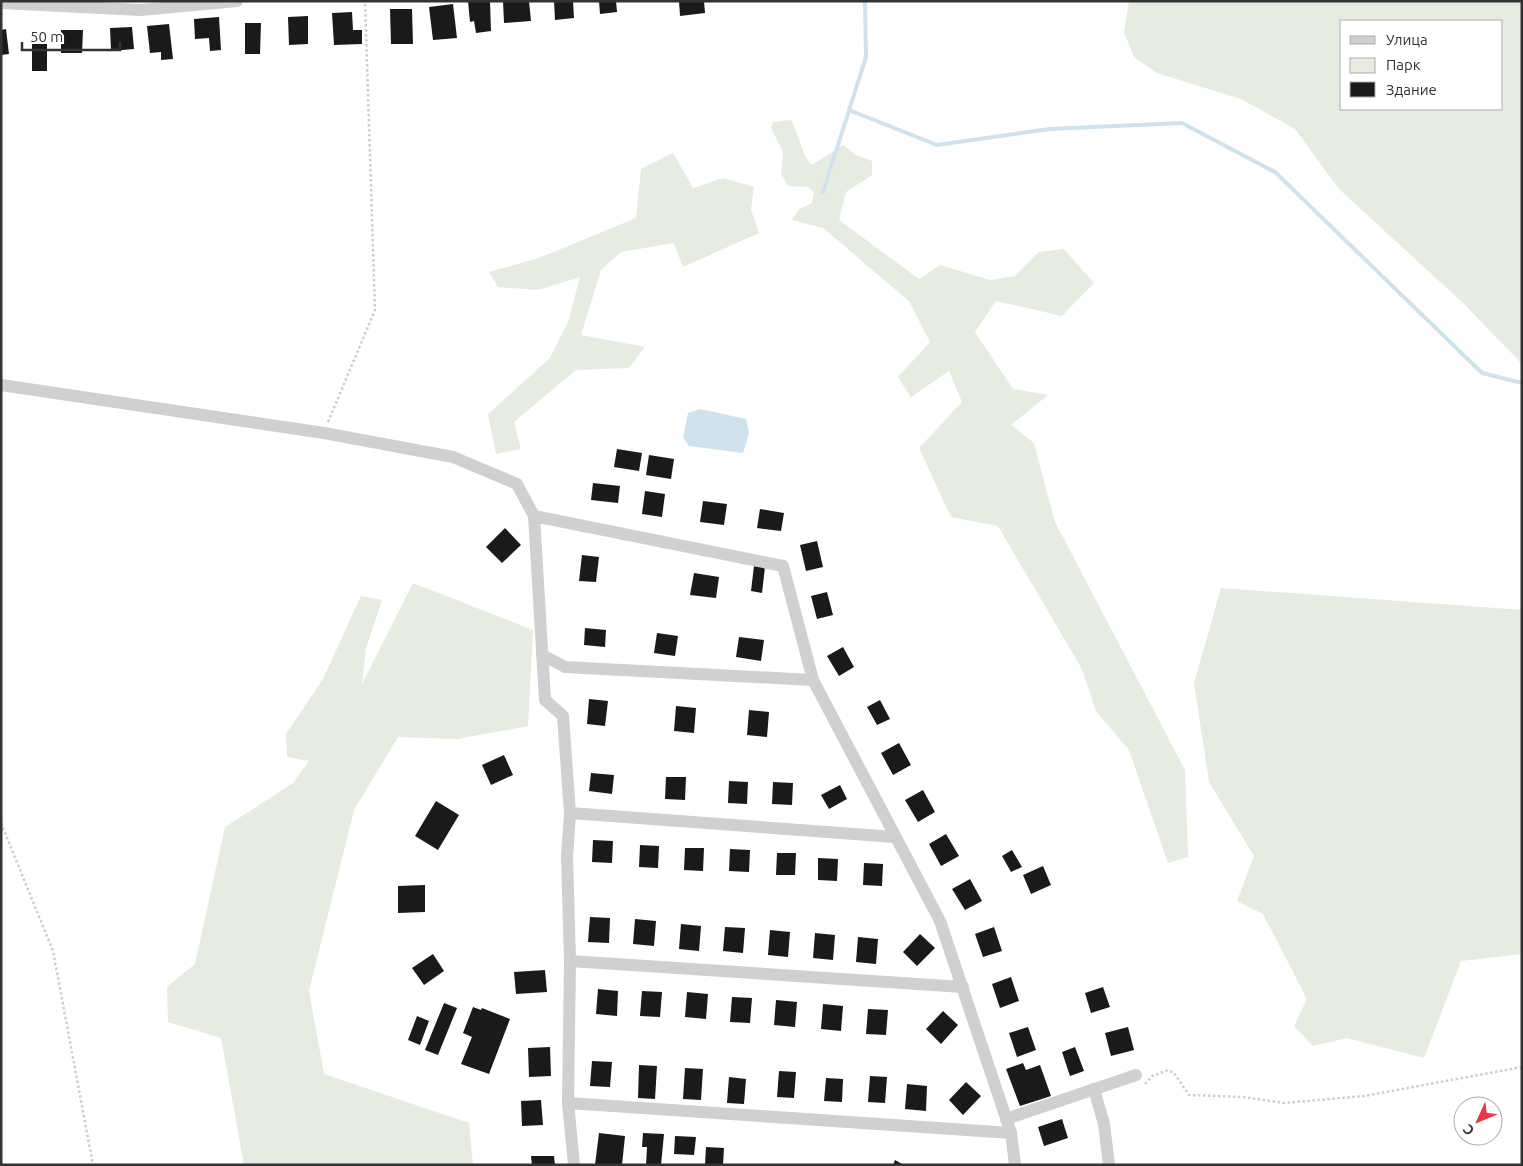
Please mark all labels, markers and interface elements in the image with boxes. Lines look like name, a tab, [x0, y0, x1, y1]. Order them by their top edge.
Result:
scale bar	[22, 20, 120, 52]
legend	[1340, 20, 1503, 110]
text: 50 m	[30, 28, 63, 45]
text: Улица	[1386, 31, 1428, 48]
text: Парк	[1386, 56, 1421, 73]
text: Здание	[1386, 81, 1437, 98]
north arrow	[1453, 1096, 1503, 1146]
text: С	[1460, 1121, 1478, 1139]

